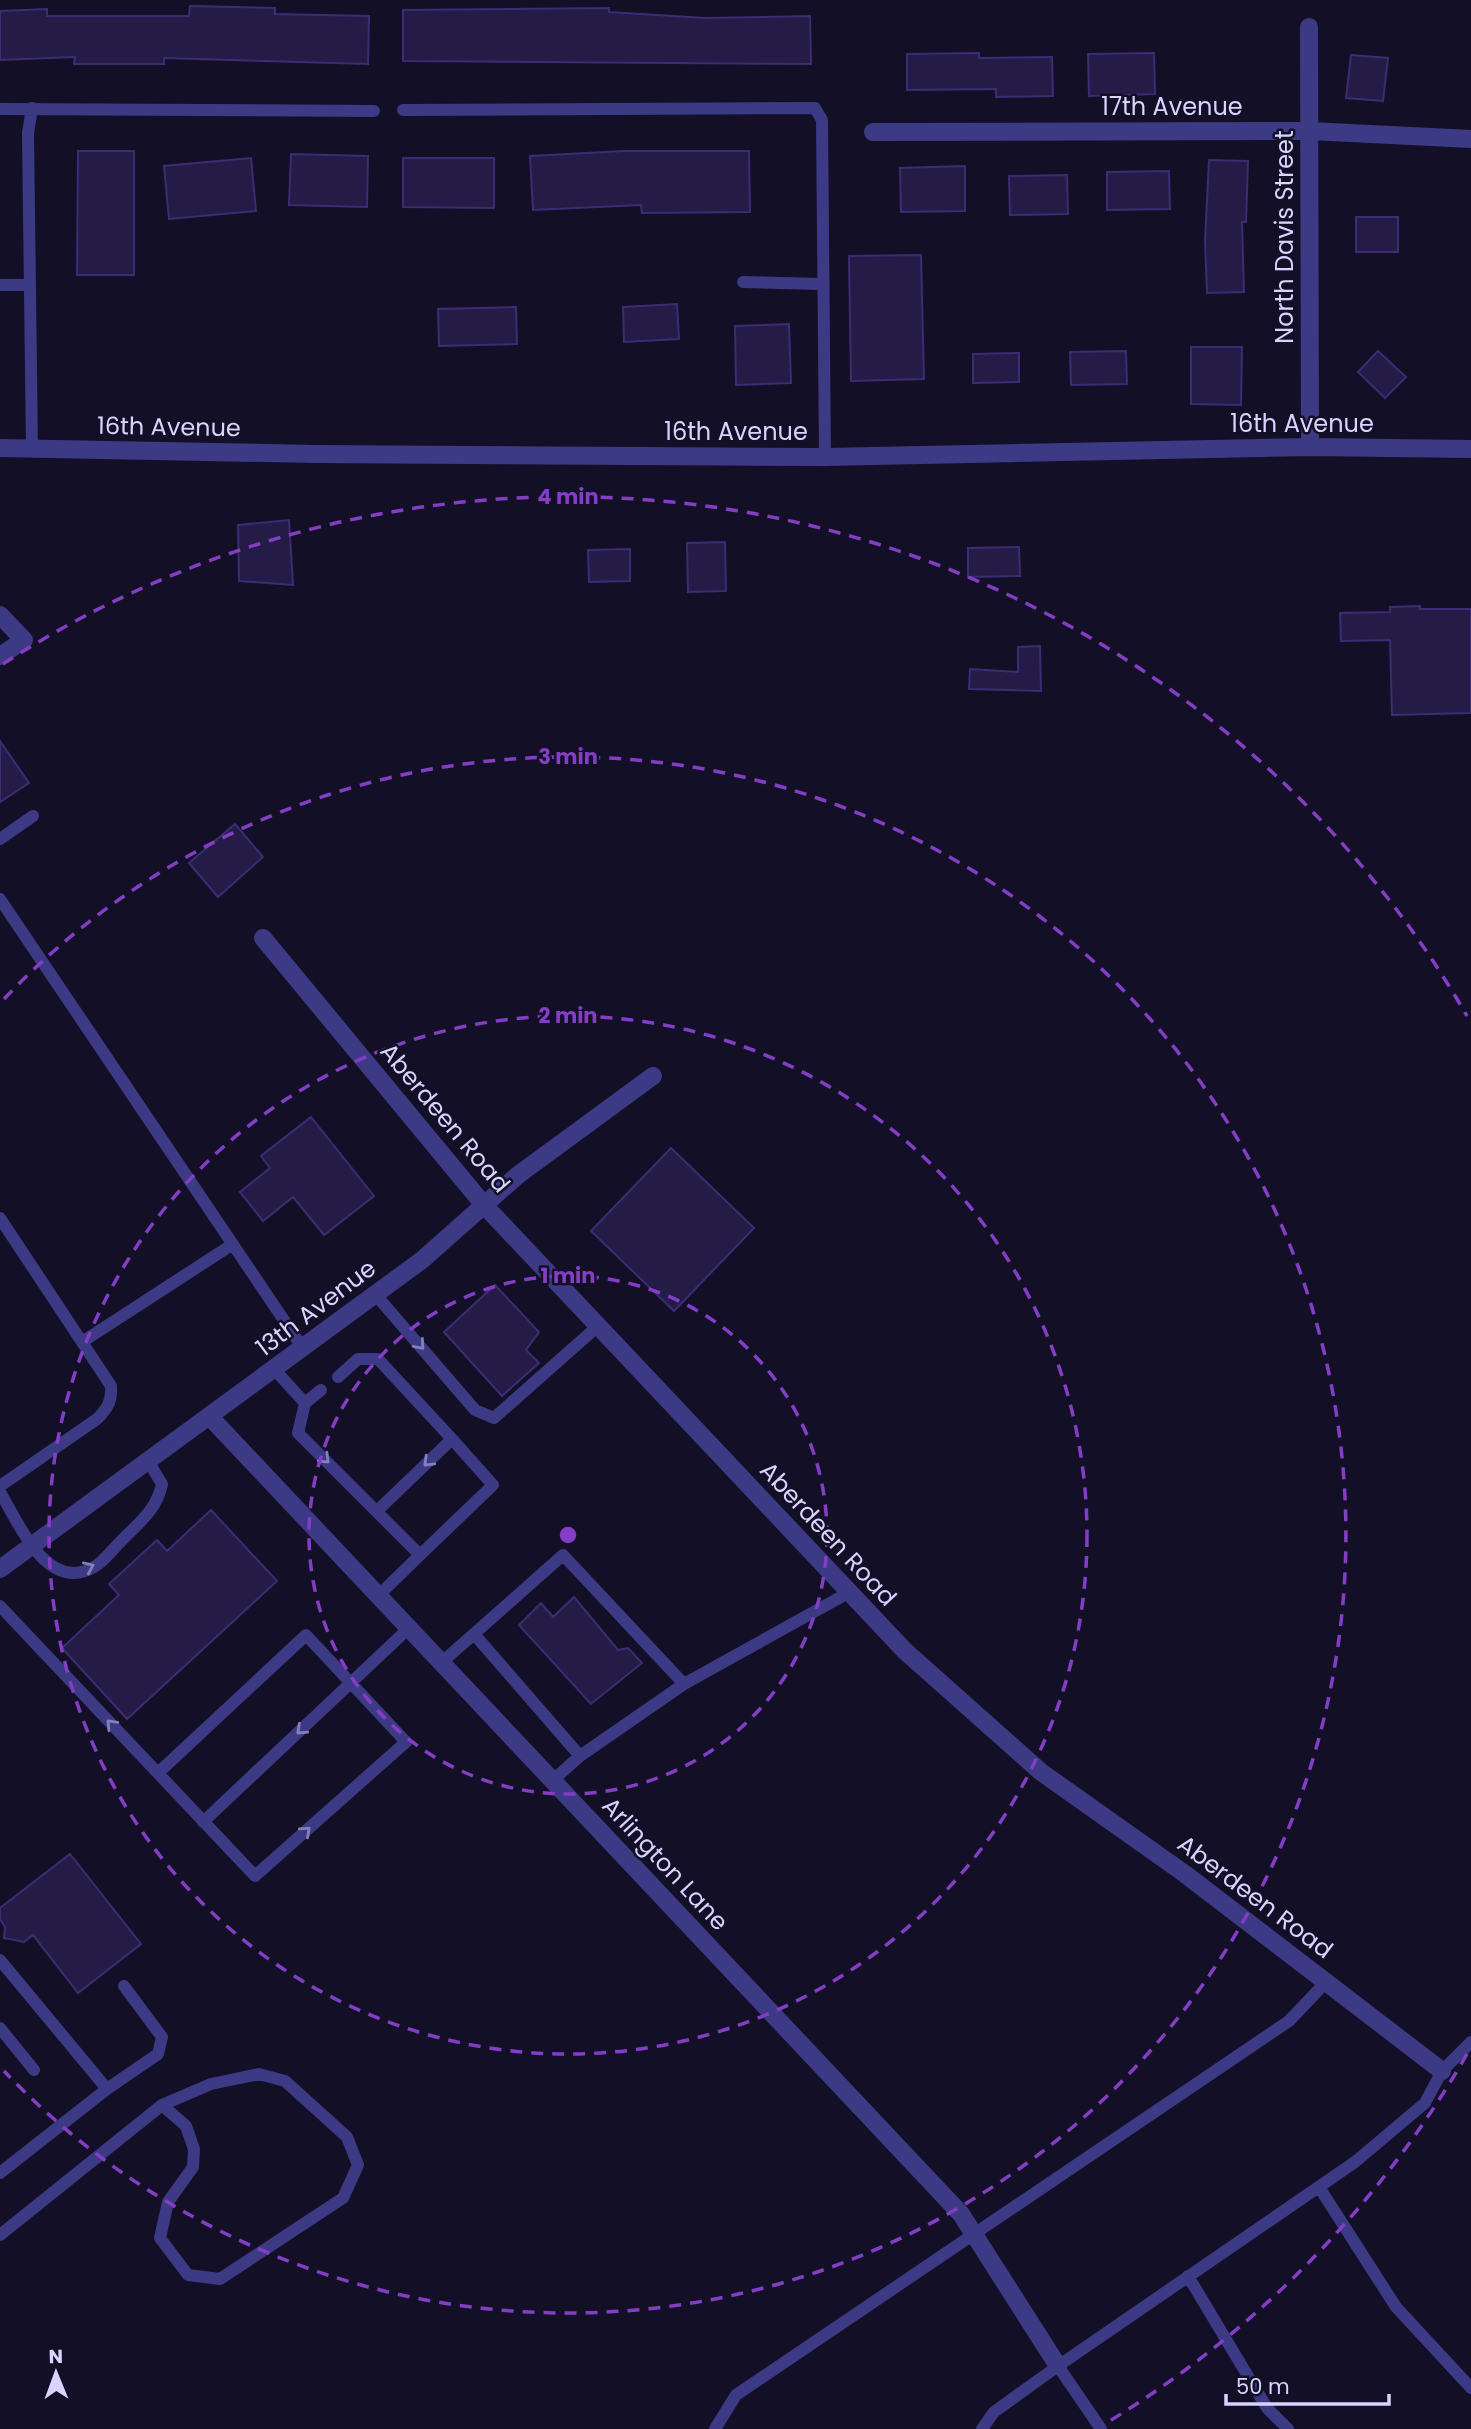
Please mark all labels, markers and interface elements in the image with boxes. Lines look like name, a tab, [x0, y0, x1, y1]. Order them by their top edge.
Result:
street label: 17th Avenue	[1101, 90, 1243, 123]
street label: North Davis Street	[1268, 130, 1301, 344]
street label: 16th Avenue	[1230, 407, 1374, 440]
street label: 16th Avenue	[97, 409, 241, 444]
street label: 16th Avenue	[664, 415, 808, 448]
text: 4 min	[537, 482, 599, 511]
text: 3 min	[538, 742, 598, 771]
text: 2 min	[538, 1001, 598, 1030]
street label: Aberdeen Road	[373, 1036, 518, 1200]
street label: 13th Avenue	[249, 1252, 383, 1364]
text: 1 min	[541, 1261, 595, 1290]
one-way arrow	[412, 1337, 424, 1350]
one-way arrow	[317, 1451, 330, 1464]
one-way arrow	[424, 1453, 437, 1466]
street label: Aberdeen Road	[753, 1454, 904, 1613]
centre of rings	[556, 1523, 580, 1547]
one-way arrow	[82, 1561, 94, 1575]
one-way arrow	[107, 1719, 119, 1732]
one-way arrow	[296, 1722, 309, 1735]
street label: Arlington Lane	[595, 1790, 736, 1938]
one-way arrow	[298, 1826, 311, 1839]
street label: Aberdeen Road	[1171, 1827, 1340, 1966]
north arrow	[21, 2338, 91, 2408]
text: N	[48, 2343, 63, 2370]
scale bar	[1226, 2362, 1389, 2406]
text: 50 m	[1236, 2372, 1290, 2401]

